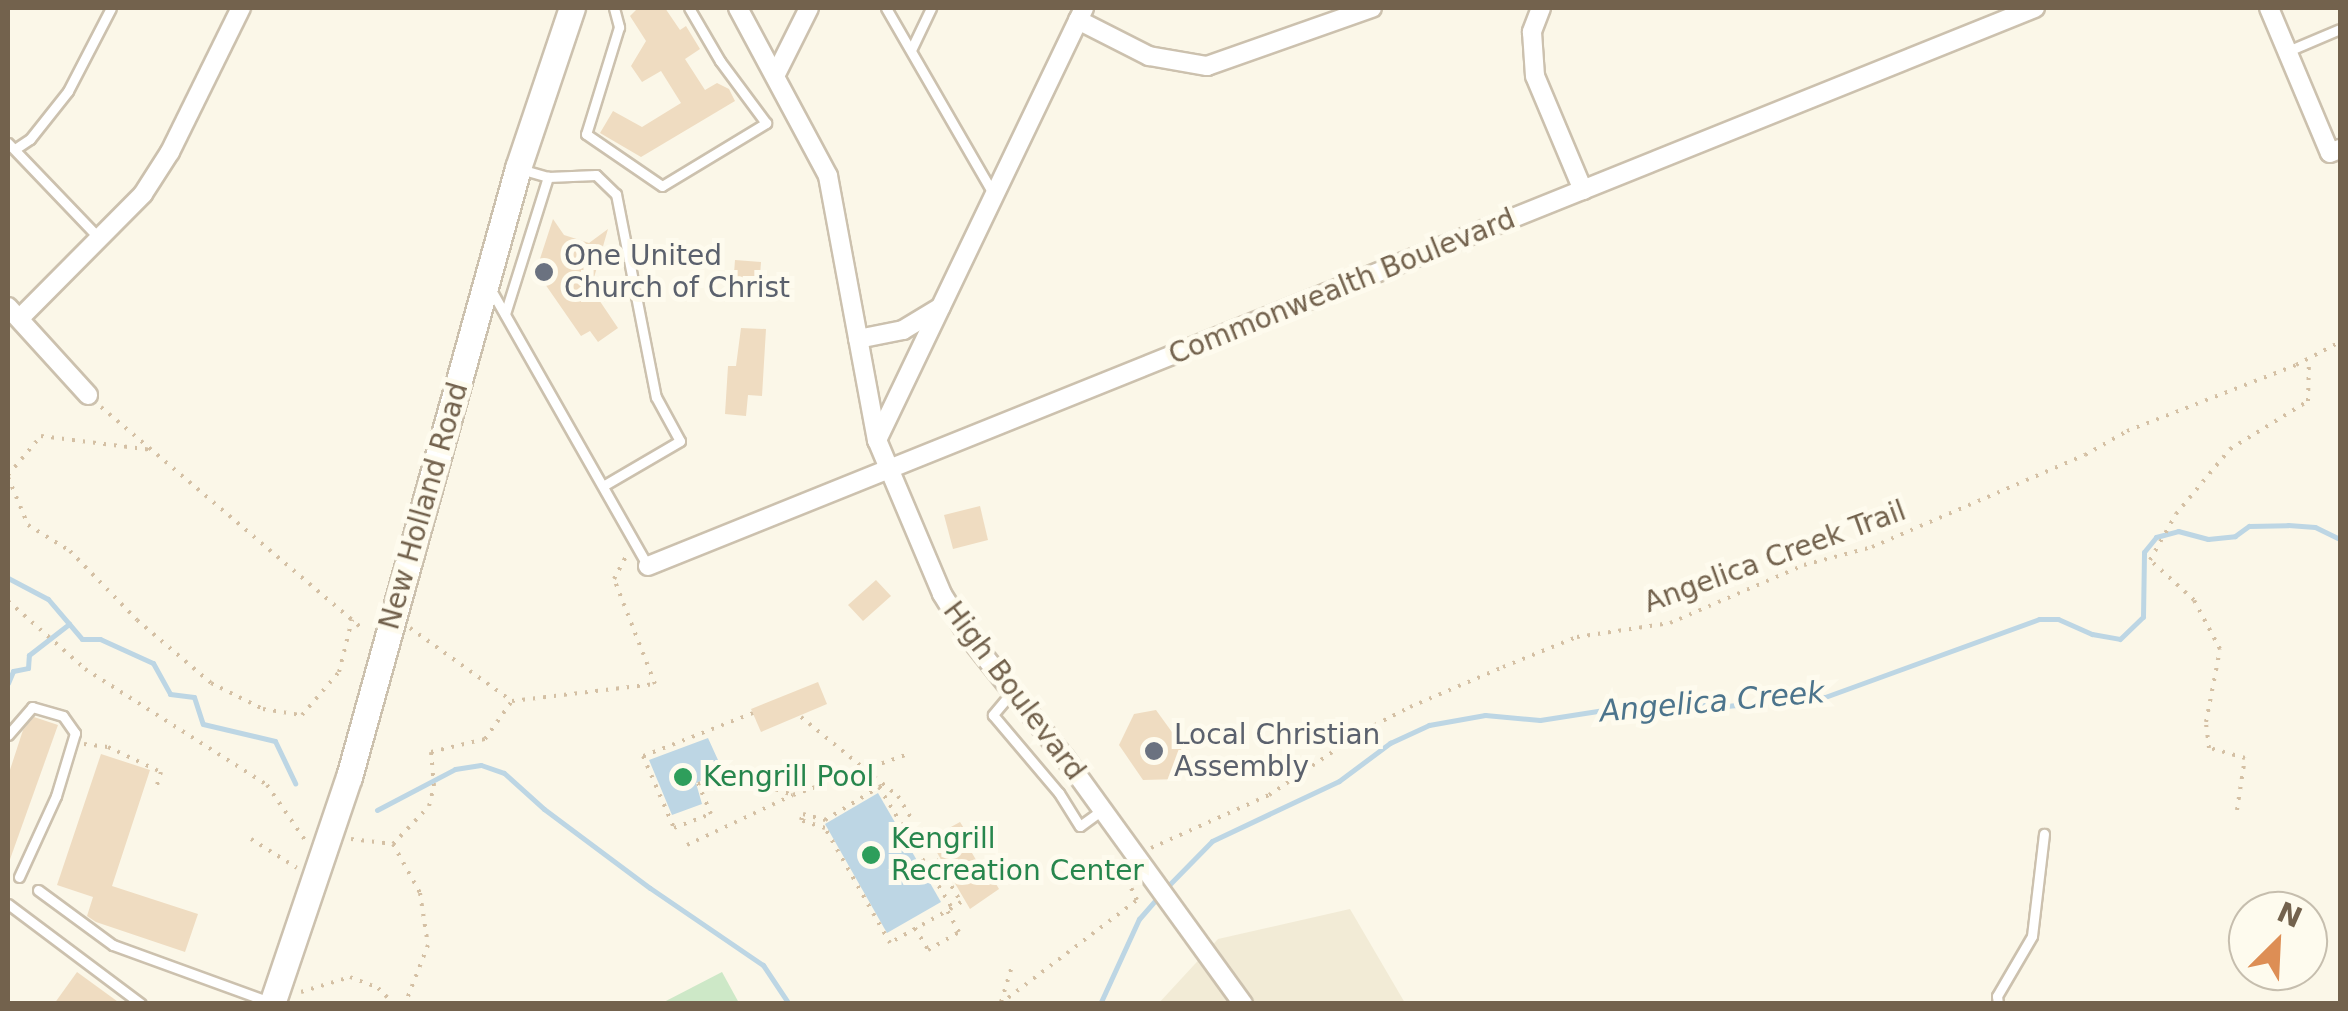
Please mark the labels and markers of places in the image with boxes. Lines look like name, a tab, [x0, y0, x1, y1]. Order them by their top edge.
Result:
place label: One United Church of Christ	[564, 239, 790, 305]
marker: One United Church of Christ	[533, 261, 555, 283]
place label: Local Christian Assembly	[1174, 718, 1380, 784]
marker: Local Christian Assembly	[1143, 740, 1165, 762]
place label: Kengrill Pool	[703, 760, 874, 794]
marker: Kengrill Pool	[672, 766, 694, 788]
place label: Kengrill Recreation Center	[891, 822, 1144, 888]
marker: Kengrill Recreation Center	[860, 844, 882, 866]

